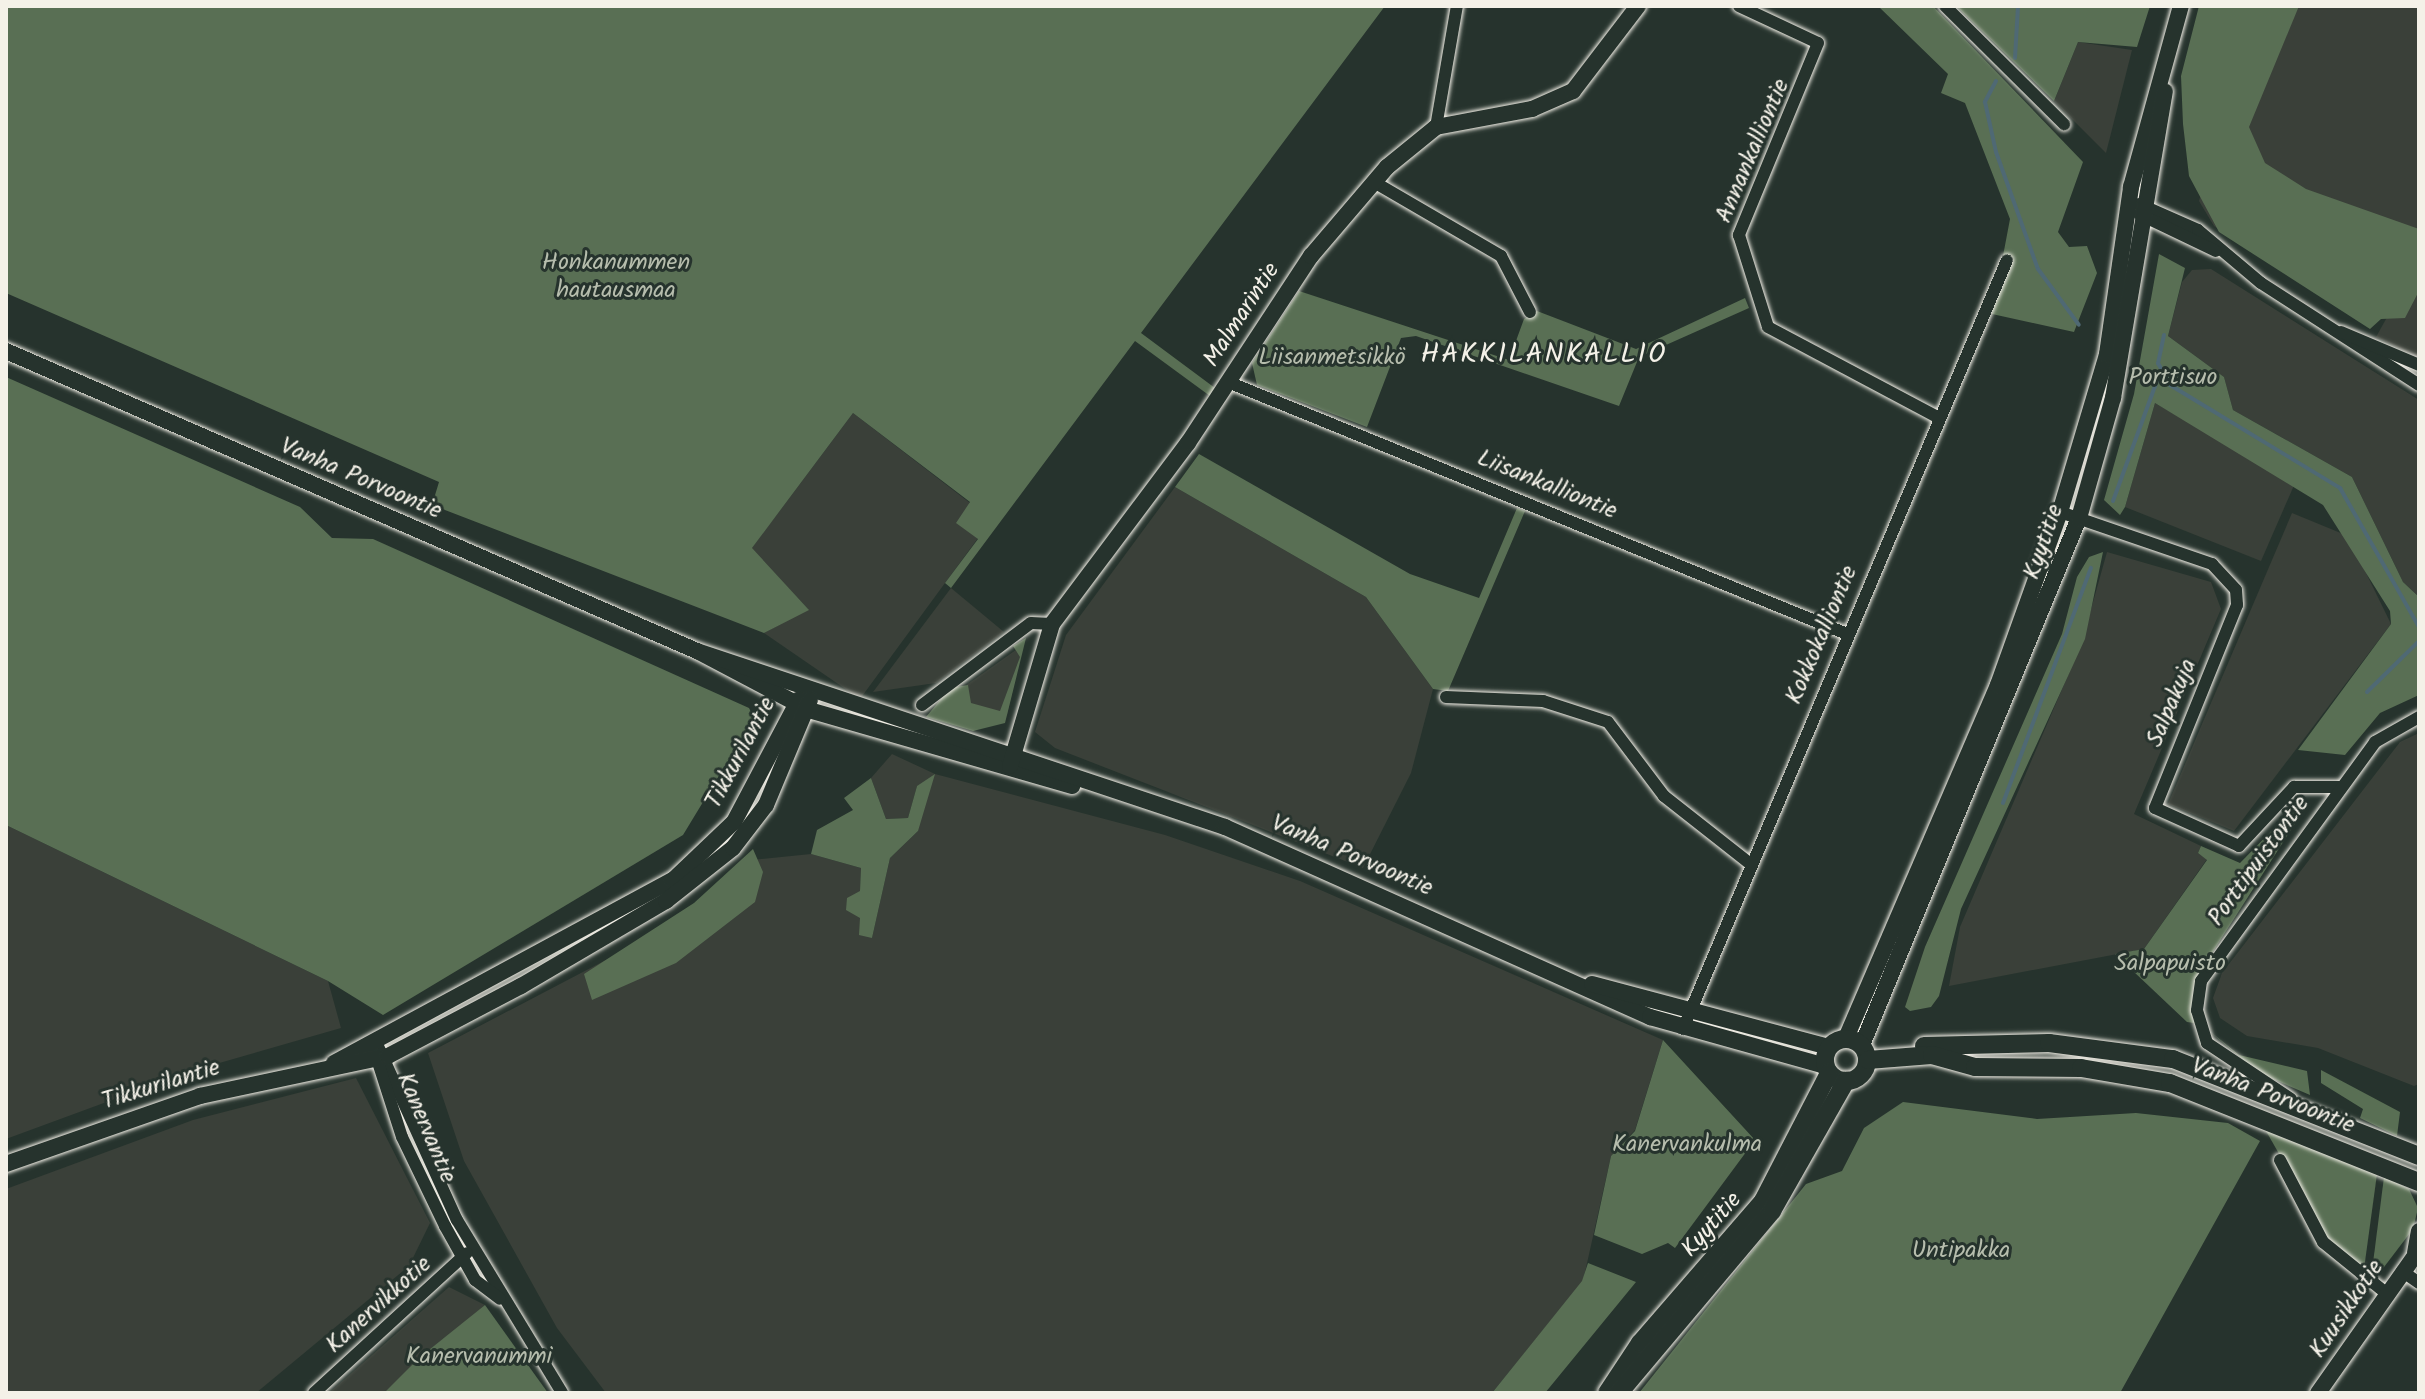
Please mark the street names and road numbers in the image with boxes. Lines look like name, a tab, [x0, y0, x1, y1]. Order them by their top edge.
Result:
street label: Annankalliontie	[1710, 75, 1796, 227]
street label: Malmarintie	[1198, 257, 1286, 373]
street label: Vanha Porvoontie	[276, 432, 446, 526]
street label: Liisankalliontie	[1473, 444, 1621, 526]
street label: Kyytitie	[2018, 501, 2070, 583]
street label: Kokkokalliontie	[1780, 561, 1864, 709]
street label: Salpakuja	[2141, 655, 2203, 751]
street label: Tikkurilantie	[700, 692, 782, 814]
street label: Porttipuistontie	[2202, 790, 2316, 932]
street label: Vanha Porvoontie	[1267, 809, 1437, 903]
street label: Vanha Porvoontie	[2187, 1052, 2359, 1140]
street label: Tikkurilantie	[98, 1053, 224, 1117]
street label: Kanervantie	[390, 1069, 462, 1187]
street label: Kyytitie	[1676, 1186, 1748, 1264]
street label: Kanervikkotie	[320, 1250, 438, 1360]
street label: Kuusikkotie	[2304, 1254, 2390, 1364]

